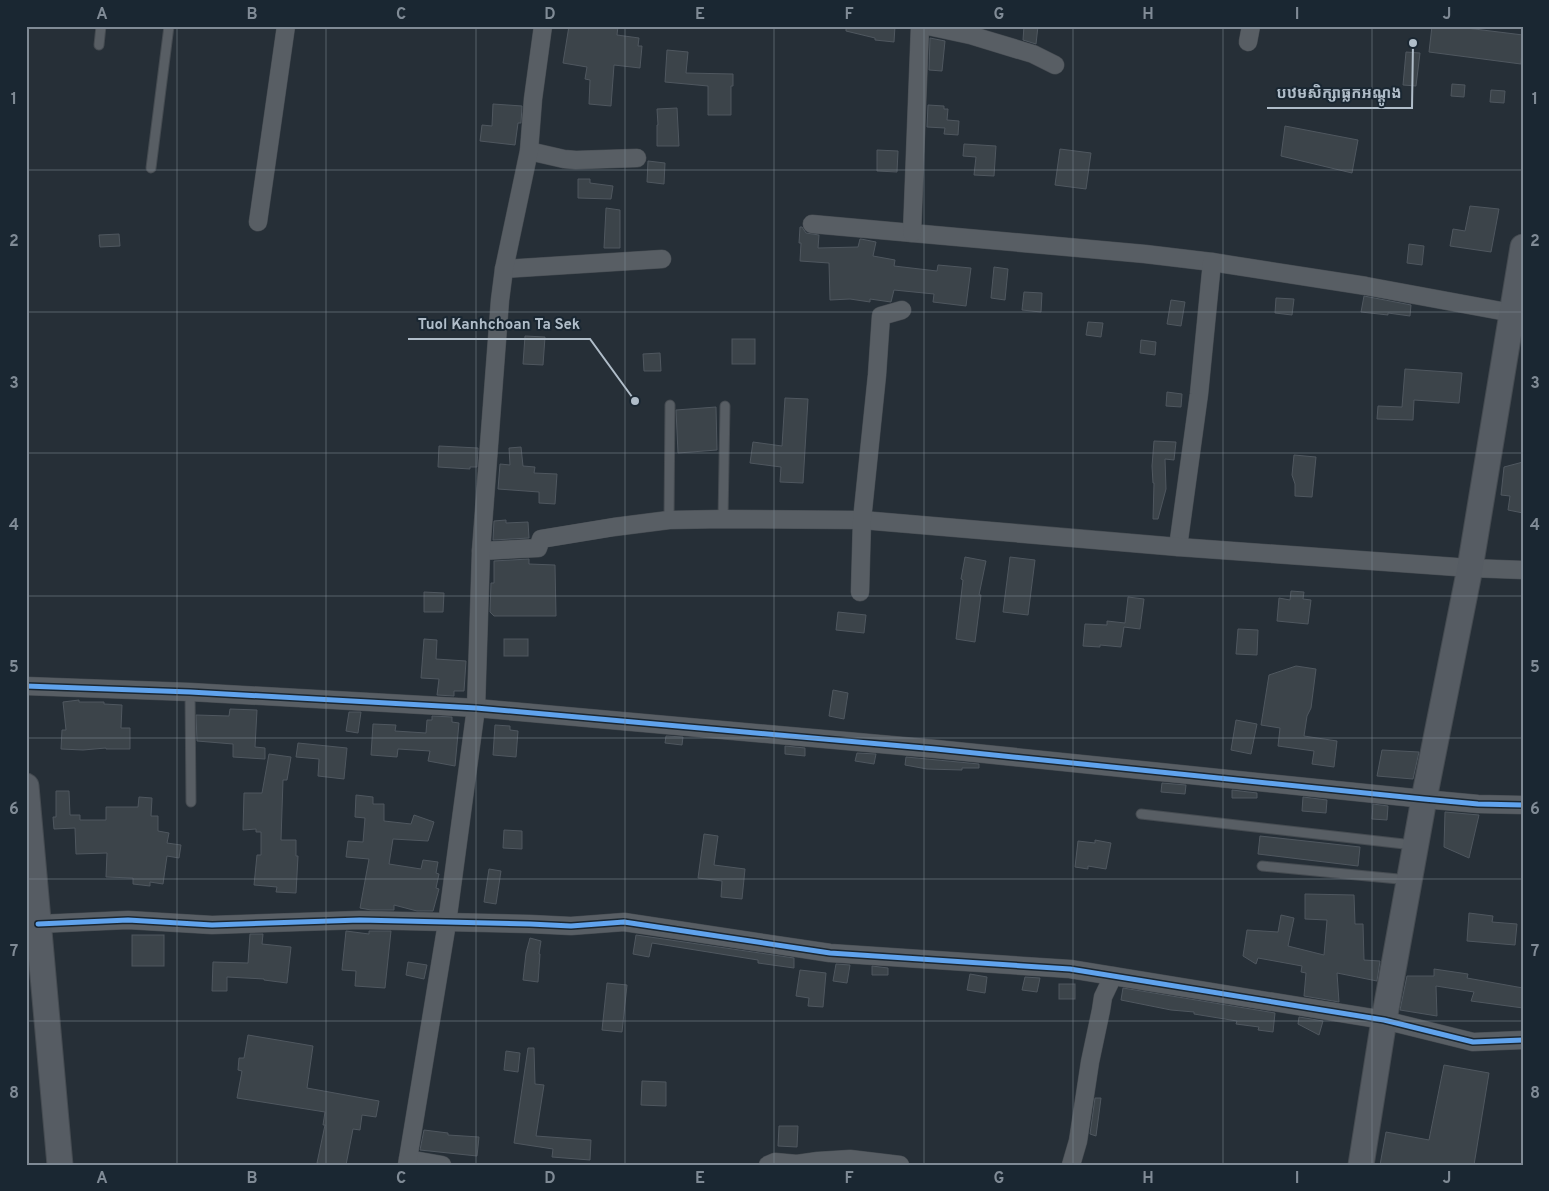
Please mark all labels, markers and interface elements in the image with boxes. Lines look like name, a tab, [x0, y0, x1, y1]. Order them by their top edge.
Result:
text: A	[96, 5, 108, 25]
text: B	[246, 5, 258, 25]
text: C	[396, 5, 406, 25]
text: D	[544, 5, 556, 25]
text: E	[695, 5, 705, 25]
text: F	[844, 5, 854, 25]
text: G	[994, 5, 1004, 25]
text: H	[1142, 5, 1154, 25]
text: I	[1295, 5, 1299, 25]
text: J	[1443, 5, 1451, 25]
callout: បឋមសិក្សាធ្លកអណ្តូង	[1267, 78, 1412, 108]
text: បឋមសិក្សាធ្លកអណ្តូង	[1277, 83, 1402, 107]
text: 1	[11, 90, 17, 110]
text: 1	[1532, 90, 1538, 110]
text: 2	[9, 232, 19, 252]
text: 2	[1530, 232, 1540, 252]
callout: Tuol Kanhchoan Ta Sek	[408, 309, 590, 339]
text: Tuol Kanhchoan Ta Sek	[418, 316, 580, 335]
text: 3	[9, 374, 19, 394]
text: 3	[1530, 374, 1540, 394]
text: 4	[9, 516, 19, 536]
text: 4	[1530, 516, 1540, 536]
text: 5	[9, 658, 19, 678]
text: 5	[1530, 658, 1540, 678]
text: 6	[9, 800, 19, 820]
text: 6	[1530, 800, 1540, 820]
text: 7	[10, 942, 18, 962]
text: 7	[1531, 942, 1539, 962]
text: 8	[9, 1084, 19, 1104]
text: 8	[1530, 1084, 1540, 1104]
text: A	[96, 1169, 108, 1189]
text: B	[246, 1169, 258, 1189]
text: C	[396, 1169, 406, 1189]
text: D	[544, 1169, 556, 1189]
text: E	[695, 1169, 705, 1189]
text: F	[844, 1169, 854, 1189]
text: G	[994, 1169, 1004, 1189]
text: H	[1142, 1169, 1154, 1189]
text: I	[1295, 1169, 1299, 1189]
text: J	[1443, 1169, 1451, 1189]

